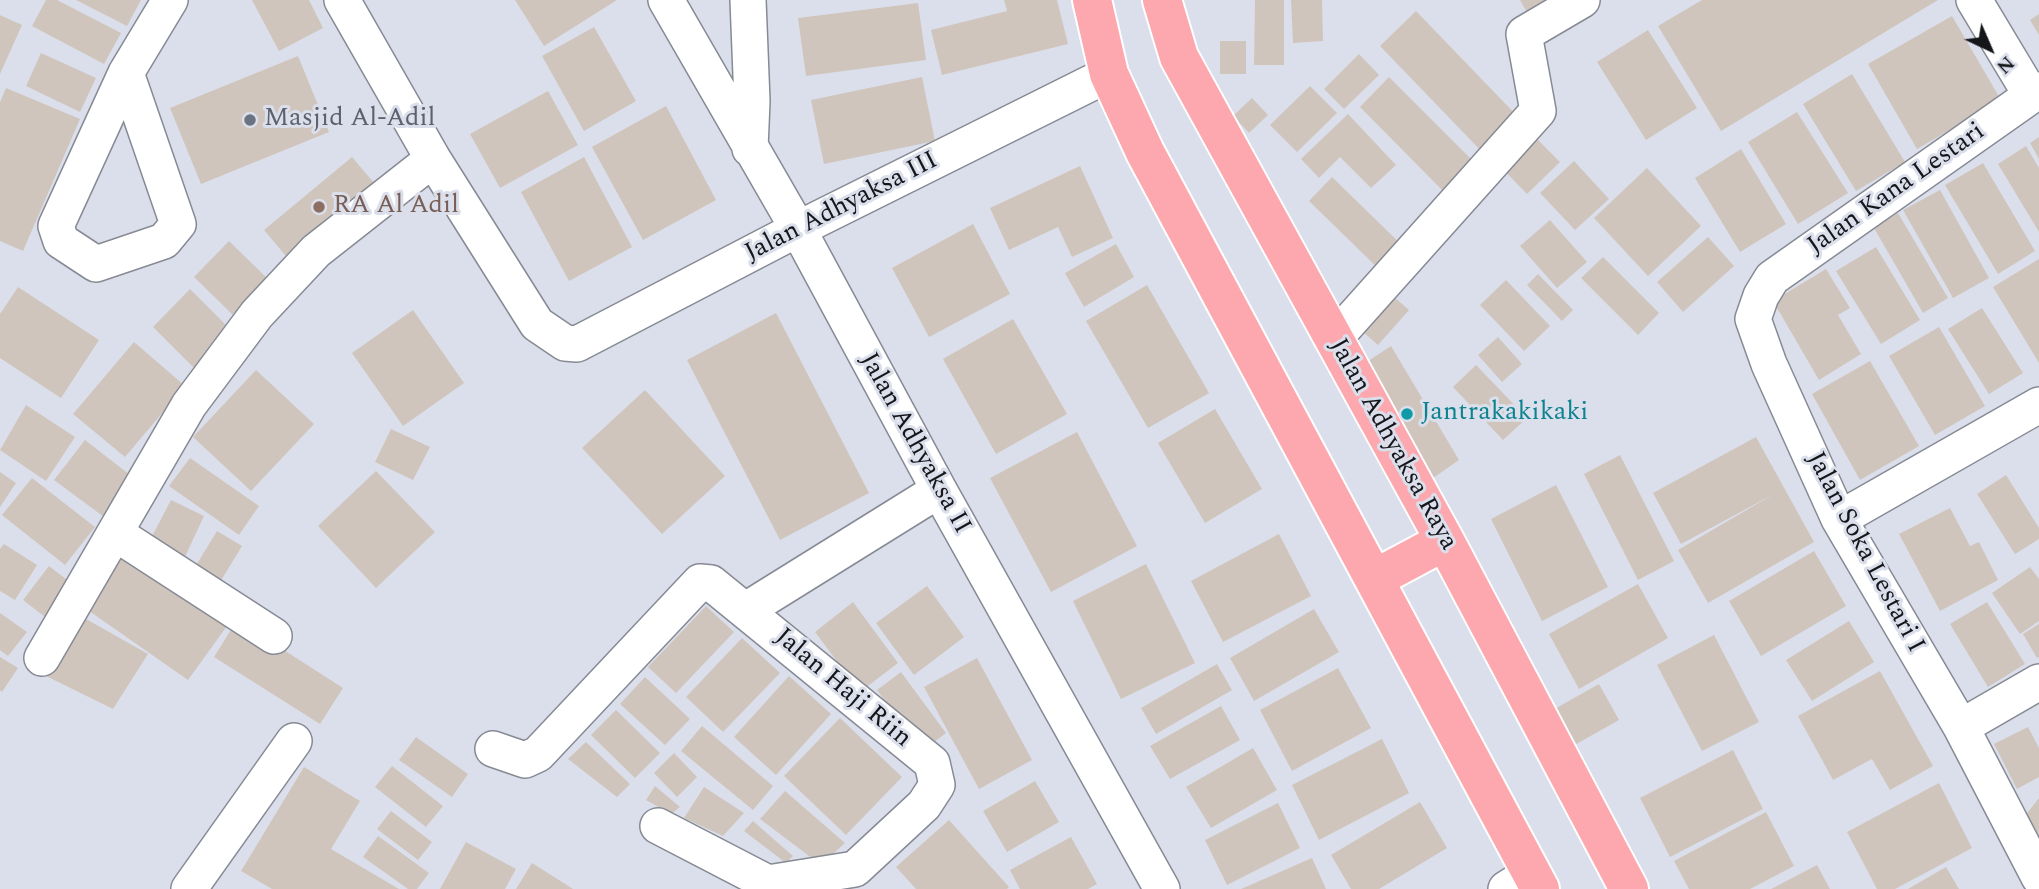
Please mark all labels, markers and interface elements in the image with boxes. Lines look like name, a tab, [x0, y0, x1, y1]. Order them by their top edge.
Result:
north arrow	[1955, 14, 2025, 84]
text: N	[1989, 49, 2021, 80]
place label: Masjid Al-Adil	[264, 104, 435, 136]
marker: Masjid Al-Adil	[242, 112, 258, 128]
street label: Jalan Kana Lestari	[1802, 117, 1992, 263]
street label: Jalan Adhyaksa III	[740, 146, 944, 270]
place label: RA Al Adil	[333, 191, 459, 223]
marker: RA Al Adil	[311, 199, 327, 215]
street label: Jalan Adhyaksa Raya	[1321, 334, 1463, 556]
street label: Jalan Adhyaksa II	[851, 348, 977, 540]
place label: Jantrakakikaki	[1421, 398, 1588, 430]
marker: Jantrakakikaki	[1399, 406, 1415, 422]
street label: Jalan Soka Lestari I	[1798, 447, 1930, 659]
street label: Jalan Haji Riin	[767, 623, 917, 755]

